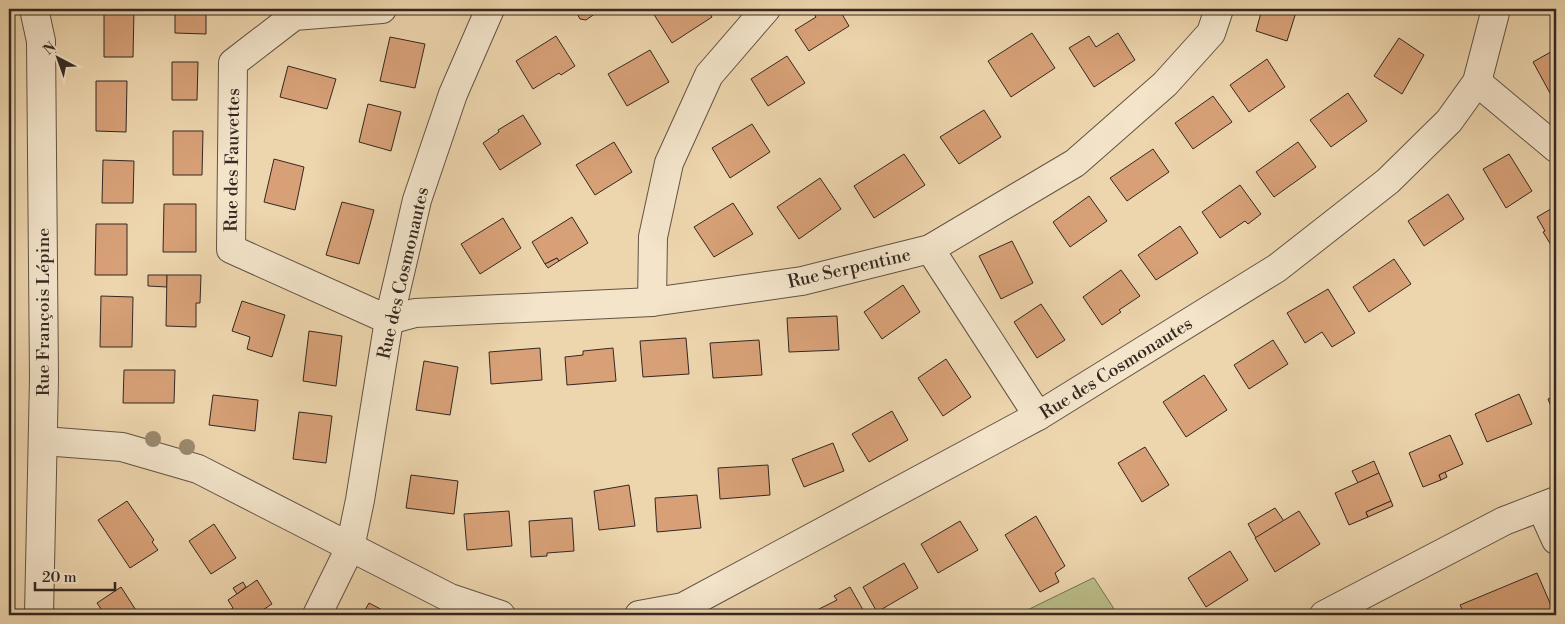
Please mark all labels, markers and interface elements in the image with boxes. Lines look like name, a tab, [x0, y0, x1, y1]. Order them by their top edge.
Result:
north arrow	[32, 32, 82, 82]
text: N	[40, 39, 60, 59]
street label: Rue des Fauvettes	[220, 88, 245, 232]
street label: Rue des Cosmonautes	[372, 185, 435, 361]
street label: Rue François Lépine	[32, 228, 55, 396]
street label: Rue Serpentine	[785, 243, 913, 294]
street label: Rue des Cosmonautes	[1036, 312, 1197, 425]
scale bar	[35, 559, 115, 591]
text: 20 m	[42, 568, 77, 587]

